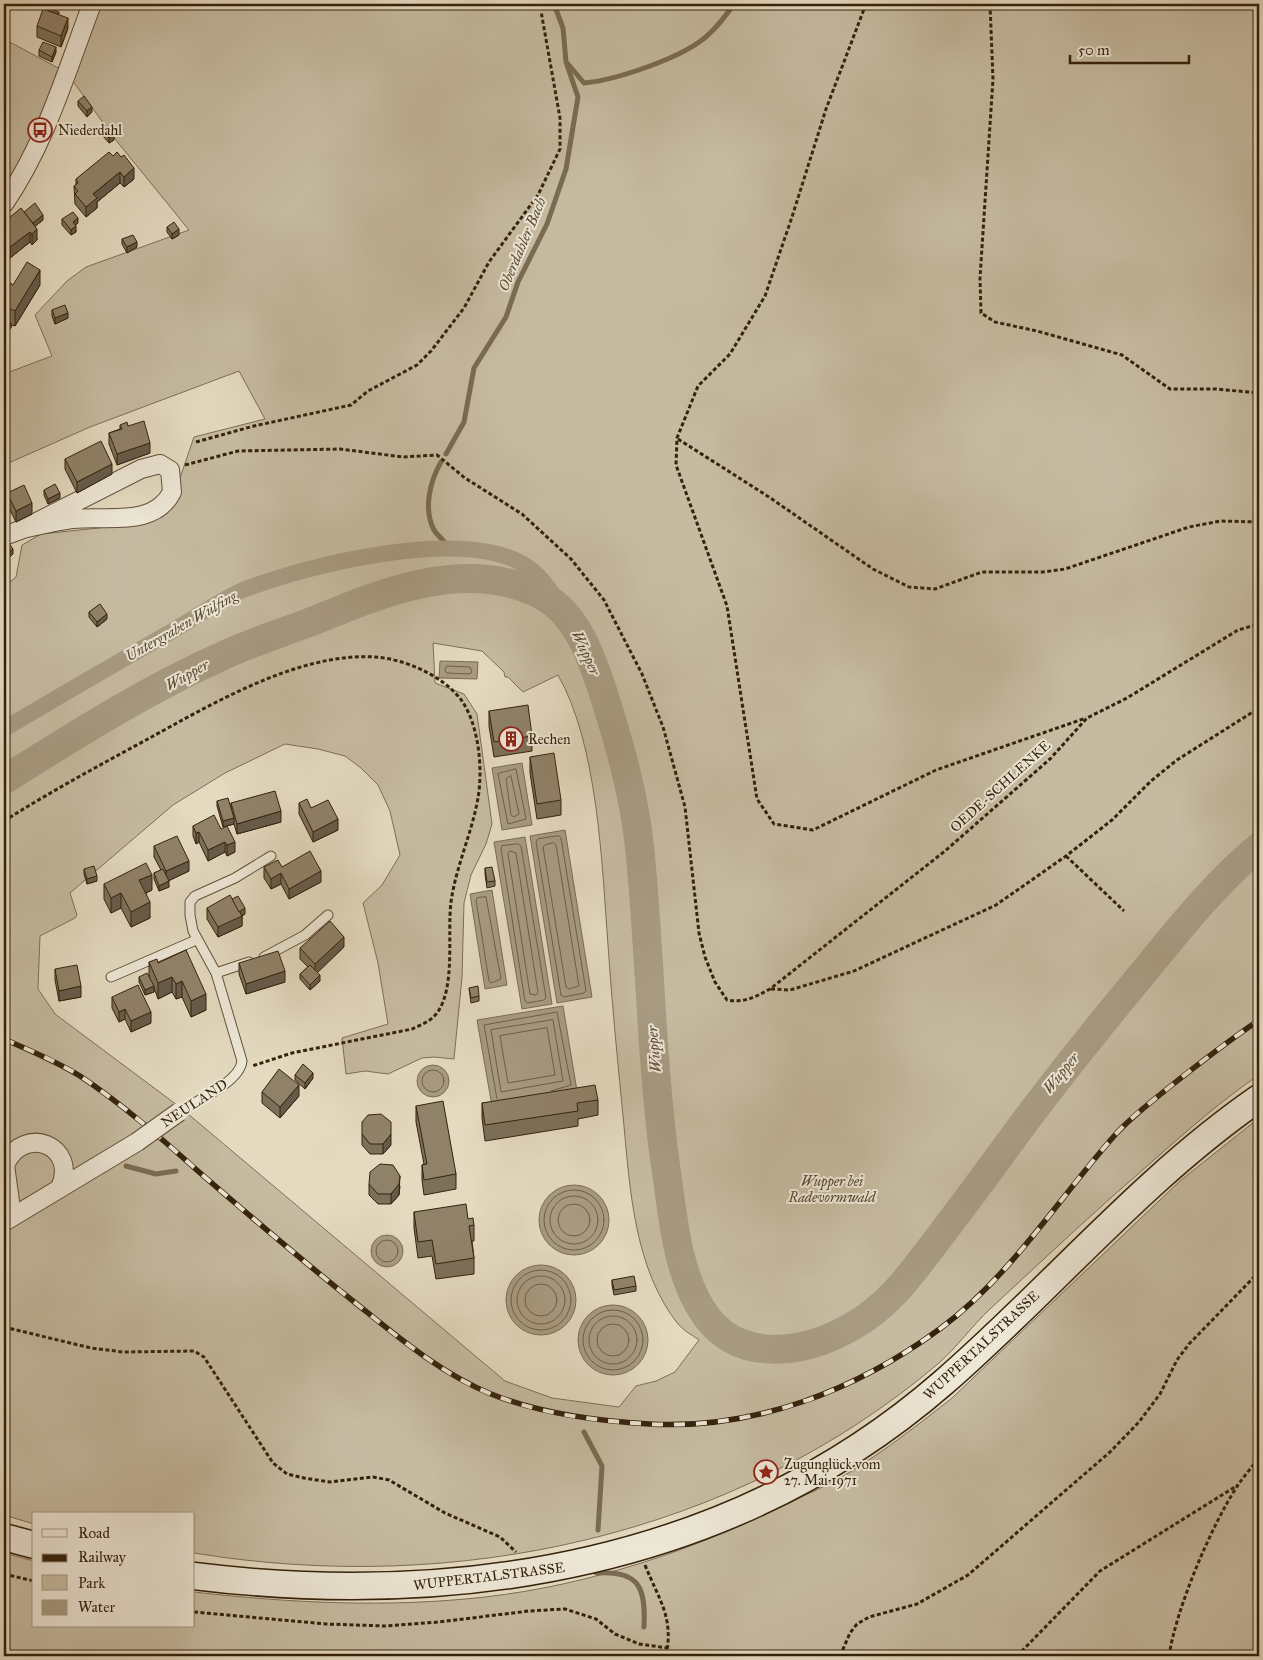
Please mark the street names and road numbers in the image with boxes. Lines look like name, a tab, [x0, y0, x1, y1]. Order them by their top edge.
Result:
street label: OEDE-SCHLENKE	[947, 737, 1054, 836]
street label: NEULAND	[158, 1076, 231, 1131]
street label: WUPPERTALSTRASSE	[920, 1287, 1043, 1403]
street label: WUPPERTALSTRASSE	[412, 1559, 566, 1594]

